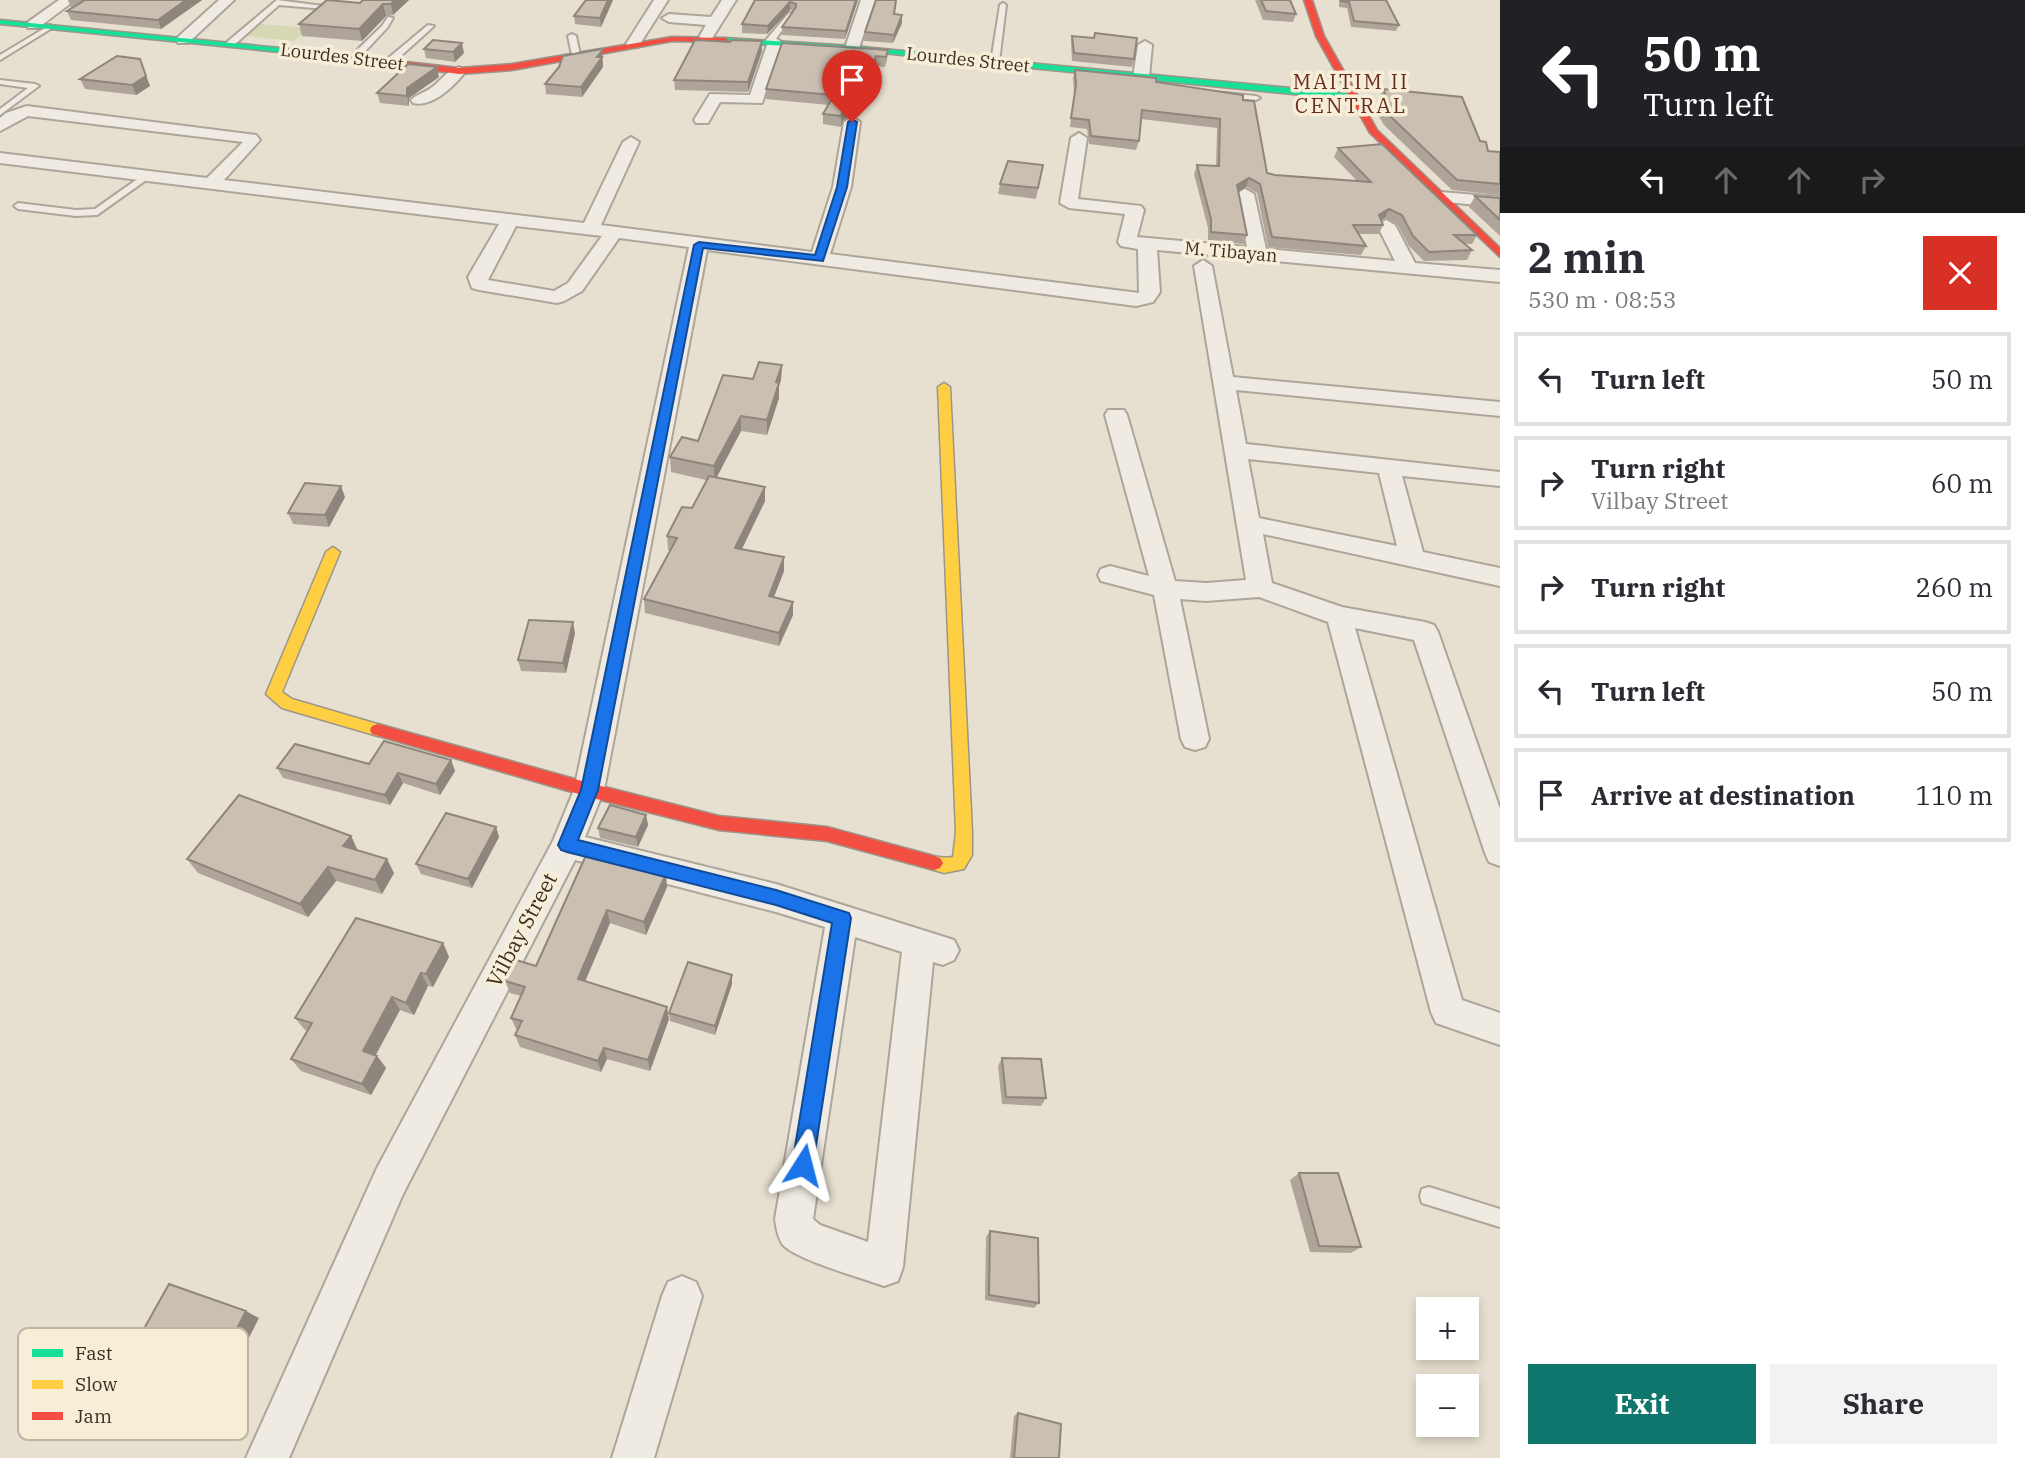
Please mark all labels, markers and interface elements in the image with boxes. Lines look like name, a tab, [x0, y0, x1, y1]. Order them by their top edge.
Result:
text: 50 m	[1643, 21, 1761, 84]
icon: left	[1528, 28, 1619, 119]
street label: Lourdes Street	[279, 38, 405, 75]
street label: Lourdes Street	[905, 42, 1031, 77]
pin	[822, 50, 882, 122]
icon: arrive	[833, 61, 871, 99]
district label: MAITIM II CENTRAL	[1293, 67, 1409, 119]
text: Turn left	[1643, 83, 1774, 125]
icon: left	[1634, 161, 1672, 199]
icon: ahead	[1707, 161, 1745, 199]
icon: ahead	[1780, 161, 1818, 199]
icon: right	[1853, 161, 1891, 199]
text: 2 min	[1528, 230, 1646, 285]
street label: M. Tibayan	[1184, 236, 1279, 267]
button: close	[1923, 236, 1997, 310]
text: 530 m · 08:53	[1528, 284, 1677, 314]
icon: left	[1532, 360, 1570, 398]
text: Turn left	[1591, 362, 1705, 396]
text: 50 m	[1931, 362, 1993, 396]
text: Turn right	[1591, 451, 1725, 485]
icon: right	[1532, 464, 1570, 502]
text: 60 m	[1931, 466, 1993, 500]
text: Vilbay Street	[1591, 485, 1729, 515]
icon: right	[1532, 568, 1570, 606]
text: Turn right	[1591, 570, 1725, 604]
text: 260 m	[1915, 570, 1993, 604]
icon: left	[1532, 672, 1570, 710]
text: Turn left	[1591, 674, 1705, 708]
text: 50 m	[1931, 674, 1993, 708]
icon: arrive	[1532, 776, 1570, 814]
text: Arrive at destination	[1591, 778, 1855, 812]
text: 110 m	[1915, 778, 1993, 812]
street label: Vilbay Street	[479, 868, 563, 992]
position arrow	[766, 1128, 840, 1202]
map controls	[1416, 1297, 1479, 1437]
button: +	[1416, 1297, 1479, 1360]
legend	[18, 1328, 248, 1440]
text: Fast	[75, 1341, 113, 1365]
button: Exit	[1528, 1364, 1756, 1444]
button: Share	[1770, 1364, 1997, 1444]
text: Slow	[75, 1372, 117, 1396]
button: −	[1416, 1374, 1479, 1437]
text: Jam	[75, 1404, 112, 1428]

